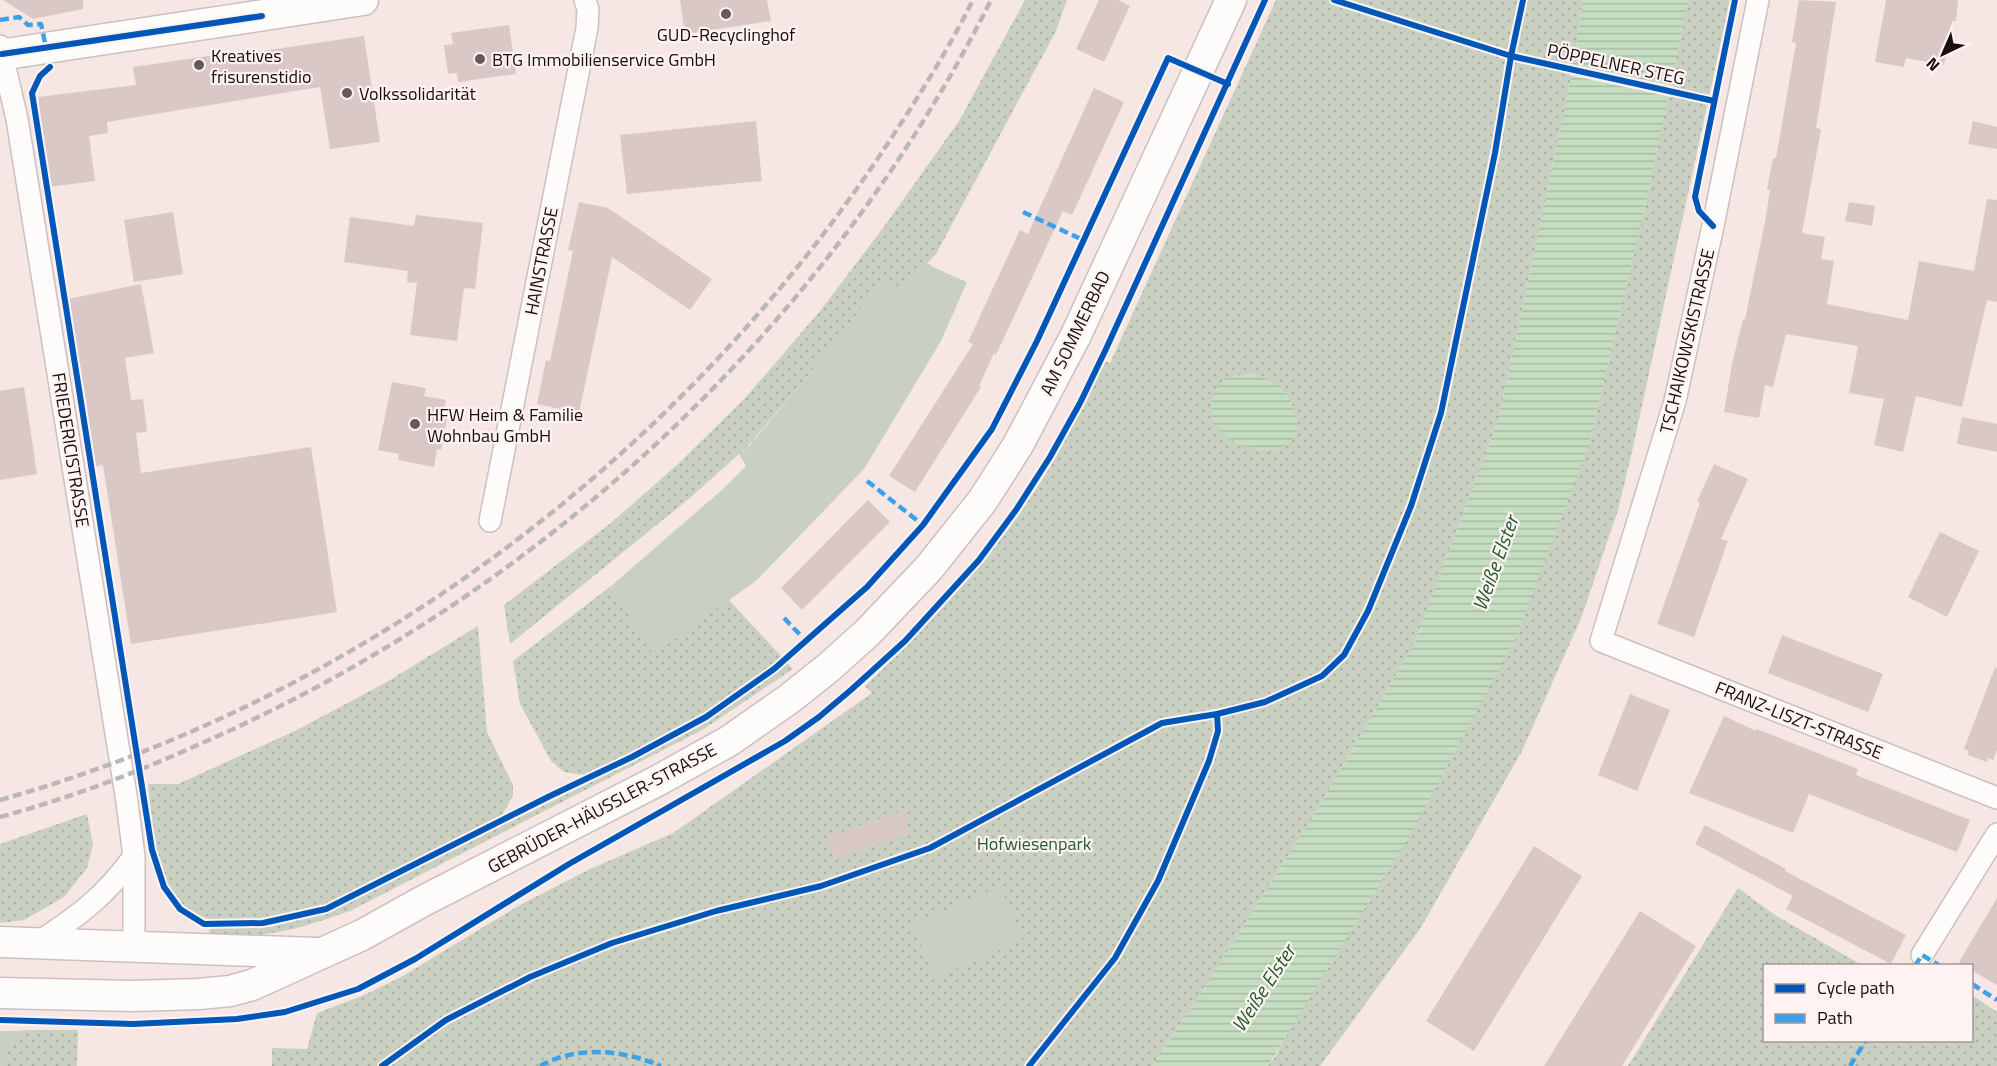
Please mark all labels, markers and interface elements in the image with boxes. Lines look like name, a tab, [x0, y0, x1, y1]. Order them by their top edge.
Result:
marker: GUD-Recyclinghof	[719, 7, 733, 21]
place label: GUD-Recyclinghof	[657, 21, 795, 48]
north arrow	[1913, 24, 1973, 84]
street label: PÖPPELNER STEG	[1545, 36, 1687, 92]
place label: Kreatives frisurenstidio	[211, 42, 311, 90]
place label: BTG Immobilienservice GmbH	[492, 46, 716, 73]
marker: BTG Immobilienservice GmbH	[473, 52, 487, 66]
text: N	[1920, 52, 1945, 77]
marker: Kreatives frisurenstidio	[192, 58, 206, 72]
place label: Volkssolidarität	[359, 80, 477, 107]
marker: Volkssolidarität	[340, 86, 354, 100]
street label: HAINSTRASSE	[517, 205, 565, 317]
street label: TSCHAIKOWSKISTRASSE	[1653, 246, 1721, 436]
street label: AM SOMMERBAD	[1033, 266, 1117, 400]
street label: FRIEDERICISTRASSE	[45, 371, 97, 529]
place label: HFW Heim & Familie Wohnbau GmbH	[427, 401, 583, 449]
marker: HFW Heim & Familie Wohnbau GmbH	[408, 417, 422, 431]
water label: Weiße Elster	[1464, 509, 1527, 615]
street label: FRANZ-LISZT-STRASSE	[1711, 674, 1887, 766]
street label: GEBRÜDER-HÄUSSLER-STRASSE	[483, 736, 721, 880]
park label: Hofwiesenpark	[977, 830, 1092, 857]
water label: Weiße Elster	[1223, 936, 1304, 1038]
legend	[1763, 964, 1973, 1042]
text: Cycle path	[1817, 974, 1895, 1001]
text: Path	[1817, 1004, 1853, 1031]

